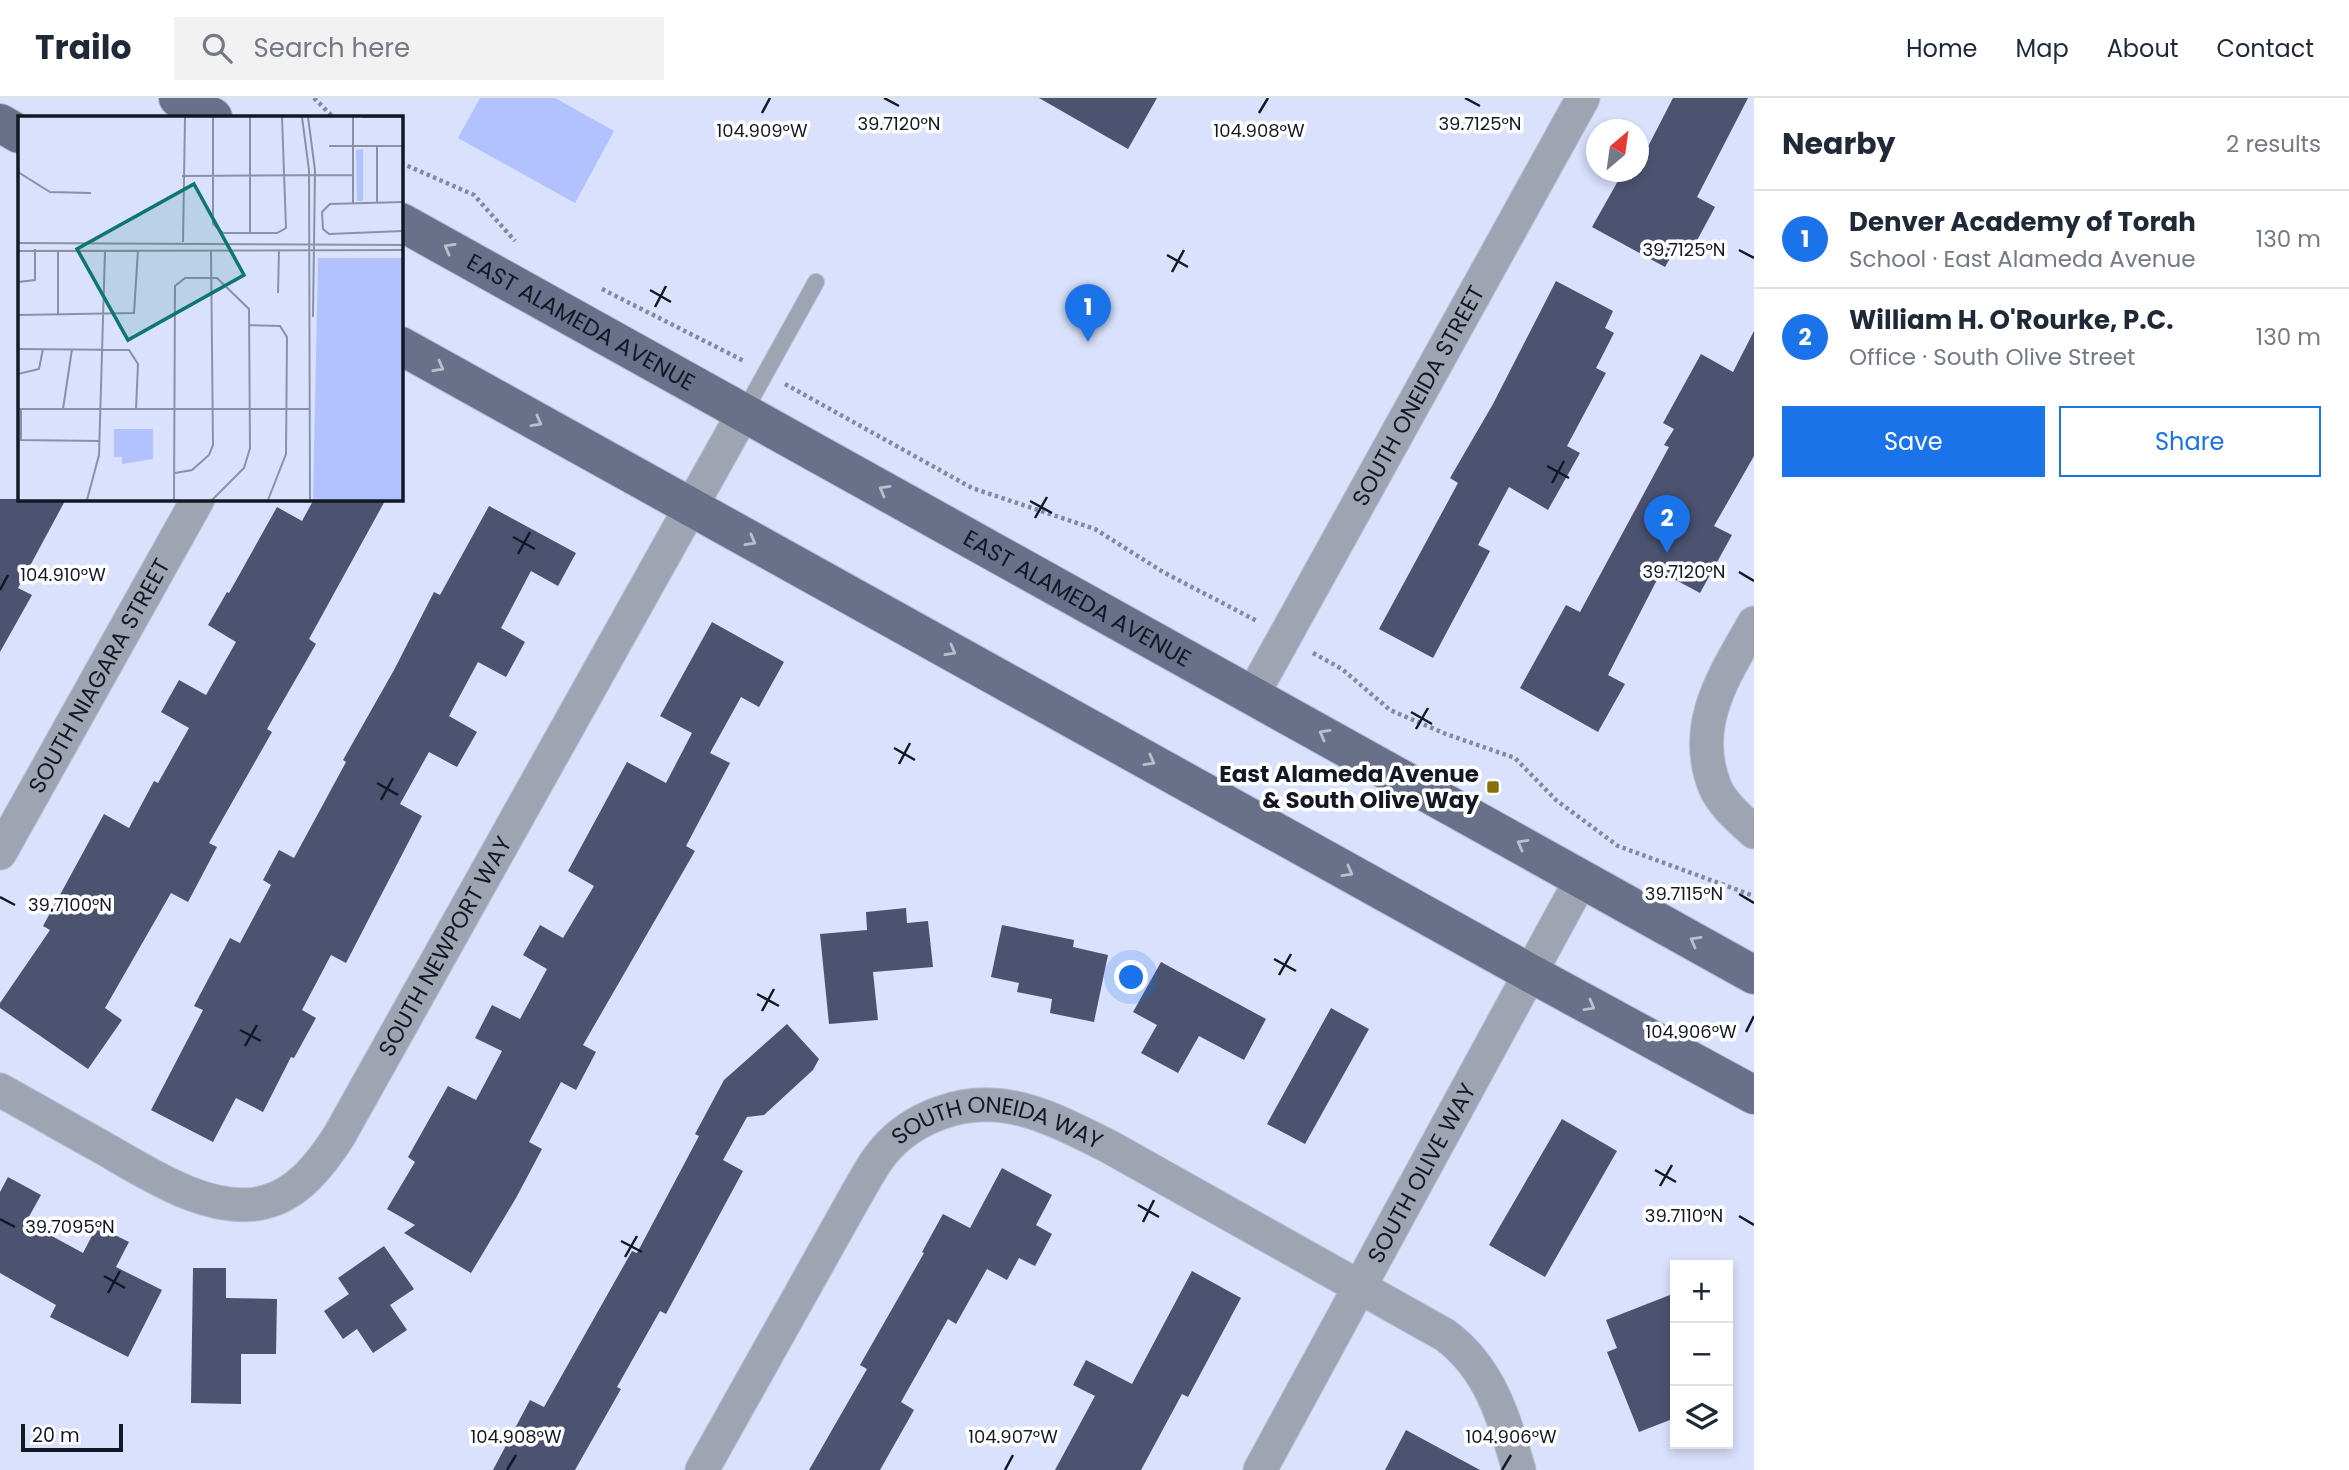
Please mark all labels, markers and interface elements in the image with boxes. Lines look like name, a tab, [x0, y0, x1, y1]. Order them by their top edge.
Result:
search box	[174, 17, 664, 80]
text: Trailo	[35, 24, 132, 71]
icon: search	[198, 29, 236, 67]
text: Search here	[254, 30, 410, 66]
text: Home	[1906, 32, 1978, 65]
text: Map	[2016, 32, 2069, 65]
text: About	[2107, 32, 2178, 65]
text: Contact	[2216, 32, 2314, 65]
text: 39.7120°N	[858, 111, 941, 136]
text: 39.7125°N	[1439, 111, 1522, 136]
inset map	[18, 116, 402, 500]
text: 104.909°W	[716, 118, 808, 143]
text: 104.908°W	[1213, 118, 1305, 143]
north arrow	[1586, 119, 1649, 182]
text: Nearby	[1782, 122, 1896, 165]
text: 2 results	[2226, 128, 2321, 160]
text: Denver Academy of Torah	[1849, 204, 2196, 240]
text: 1	[1801, 223, 1809, 255]
text: 130 m	[2256, 223, 2321, 255]
text: 39.7125°N	[1643, 237, 1726, 262]
one-way arrow	[443, 243, 456, 256]
text: School · East Alameda Avenue	[1849, 243, 2196, 275]
street label: EAST ALAMEDA AVENUE	[461, 246, 701, 399]
street label: SOUTH ONEIDA STREET	[1344, 280, 1492, 512]
pin: 1	[1065, 284, 1111, 342]
text: William H. O'Rourke, P.C.	[1849, 302, 2174, 338]
text: 2	[1798, 321, 1812, 353]
text: 130 m	[2256, 321, 2321, 353]
text: Office · South Olive Street	[1849, 341, 2135, 373]
one-way arrow	[432, 359, 445, 372]
button: Save	[1782, 406, 2045, 477]
button: Share	[2059, 406, 2321, 477]
one-way arrow	[530, 414, 543, 427]
one-way arrow	[879, 485, 892, 498]
pin: 2	[1644, 495, 1690, 553]
street label: EAST ALAMEDA AVENUE	[958, 522, 1197, 675]
one-way arrow	[744, 533, 757, 546]
street label: SOUTH NIAGARA STREET	[21, 553, 178, 799]
text: 39.7120°N	[1643, 559, 1726, 584]
text: 104.910°W	[20, 562, 106, 587]
one-way arrow	[943, 643, 956, 656]
one-way arrow	[1318, 729, 1331, 742]
one-way arrow	[1142, 753, 1155, 766]
place label: East Alameda Avenue & South Olive Way	[1219, 758, 1479, 816]
marker: East Alameda Avenue & South Olive Way	[1485, 779, 1501, 795]
street label: SOUTH NEWPORT WAY	[371, 831, 519, 1062]
one-way arrow	[1517, 839, 1530, 852]
one-way arrow	[1341, 864, 1354, 877]
text: 39.7115°N	[1645, 881, 1723, 906]
text: 39.7100°N	[28, 892, 112, 917]
one-way arrow	[1689, 936, 1702, 949]
your location	[1114, 960, 1148, 994]
one-way arrow	[1583, 998, 1595, 1011]
text: 104.906°W	[1645, 1019, 1737, 1044]
street label: SOUTH OLIVE WAY	[1360, 1077, 1483, 1269]
text: SOUTH ONEIDA WAY	[884, 1088, 1108, 1157]
street label: SOUTH ONEIDA WAY	[887, 1134, 1109, 1162]
text: 39.7110°N	[1645, 1203, 1723, 1228]
text: 39.7095°N	[25, 1214, 115, 1239]
map controls	[1670, 1260, 1733, 1449]
button: +	[1670, 1260, 1733, 1323]
button: −	[1670, 1323, 1733, 1386]
button: layers	[1670, 1386, 1733, 1449]
scale bar	[21, 1421, 122, 1453]
text: 20 m	[32, 1422, 80, 1449]
text: 104.908°W	[470, 1424, 562, 1449]
text: 104.907°W	[968, 1424, 1058, 1449]
text: 104.906°W	[1465, 1424, 1557, 1449]

